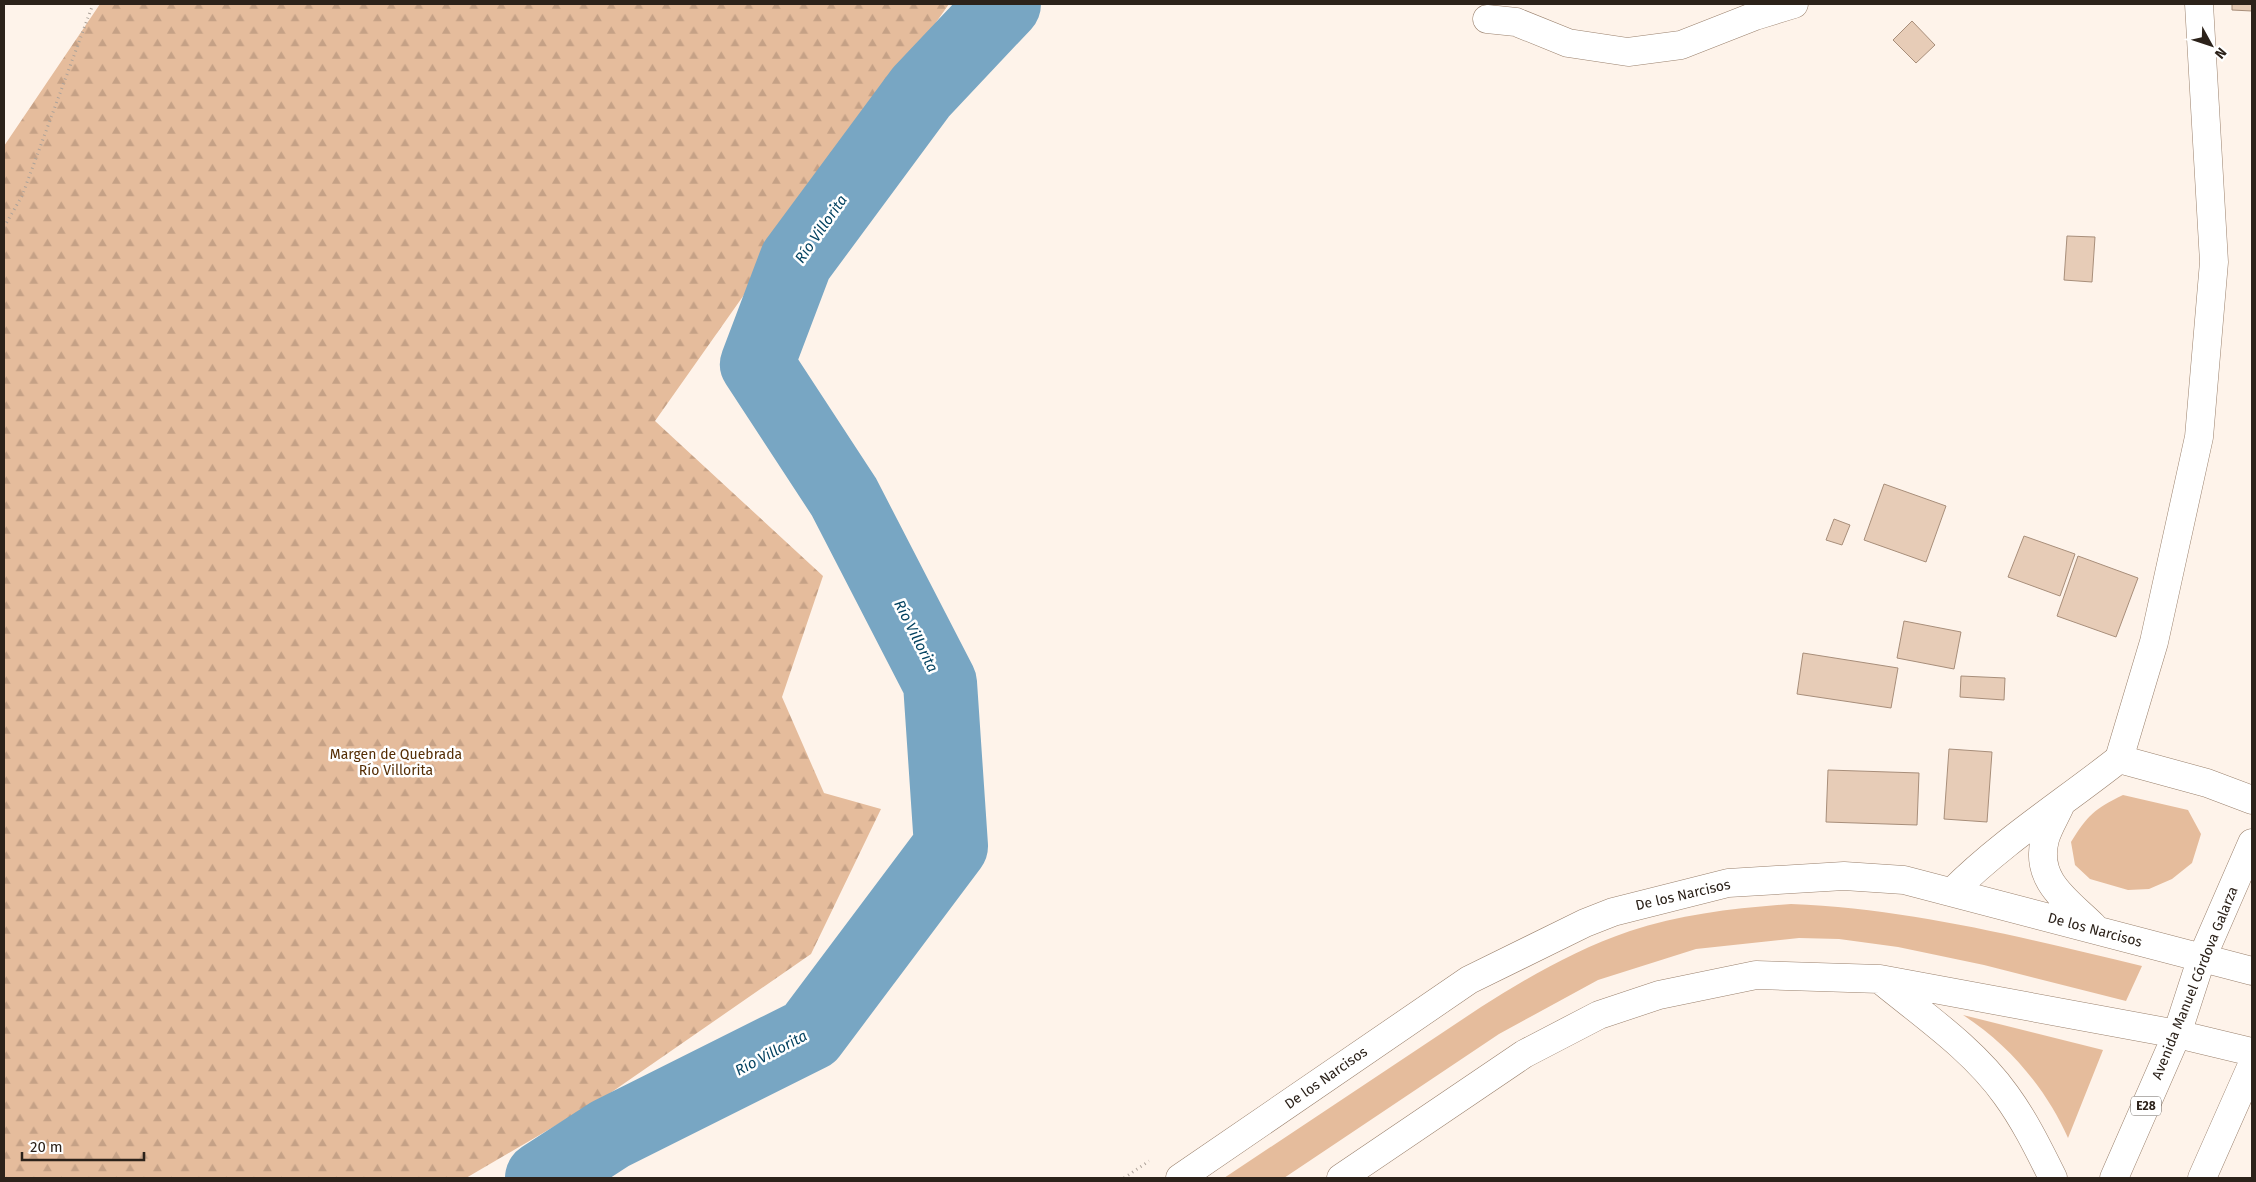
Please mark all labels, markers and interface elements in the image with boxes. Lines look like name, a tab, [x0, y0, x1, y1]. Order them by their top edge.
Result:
north arrow	[2186, 20, 2236, 70]
text: N	[2211, 44, 2230, 62]
water label: Río Villorita	[791, 192, 851, 266]
water label: Río Villorita	[890, 597, 942, 675]
park label: Margen de Quebrada Río Villorita	[330, 746, 462, 779]
street label: De los Narcisos	[1634, 876, 1733, 914]
street label: Avenida Manuel Córdova Galarza	[2148, 884, 2242, 1082]
street label: De los Narcisos	[2046, 909, 2144, 951]
water label: Río Villorita	[732, 1027, 810, 1079]
street label: De los Narcisos	[1281, 1043, 1371, 1113]
road number: E28	[2131, 1096, 2161, 1116]
scale bar	[22, 1130, 145, 1162]
text: 20 m	[30, 1138, 63, 1156]

